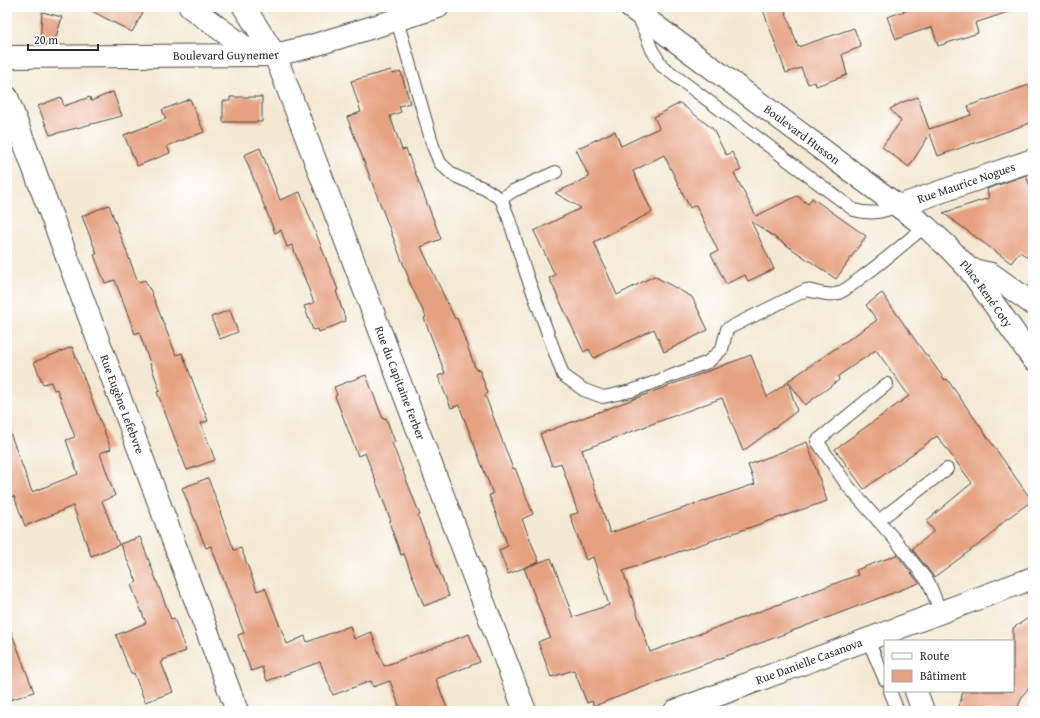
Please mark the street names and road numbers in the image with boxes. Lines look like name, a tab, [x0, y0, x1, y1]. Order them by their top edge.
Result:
street label: Boulevard Guynemer	[173, 45, 281, 64]
street label: Boulevard Husson	[761, 100, 844, 168]
street label: Rue Maurice Nogues	[915, 158, 1017, 207]
street label: Place René Coty	[956, 256, 1017, 331]
street label: Rue du Capitaine Ferber	[371, 323, 430, 442]
street label: Rue Eugène Lefebvre	[96, 352, 149, 456]
street label: Rue Danielle Casanova	[753, 633, 865, 688]

